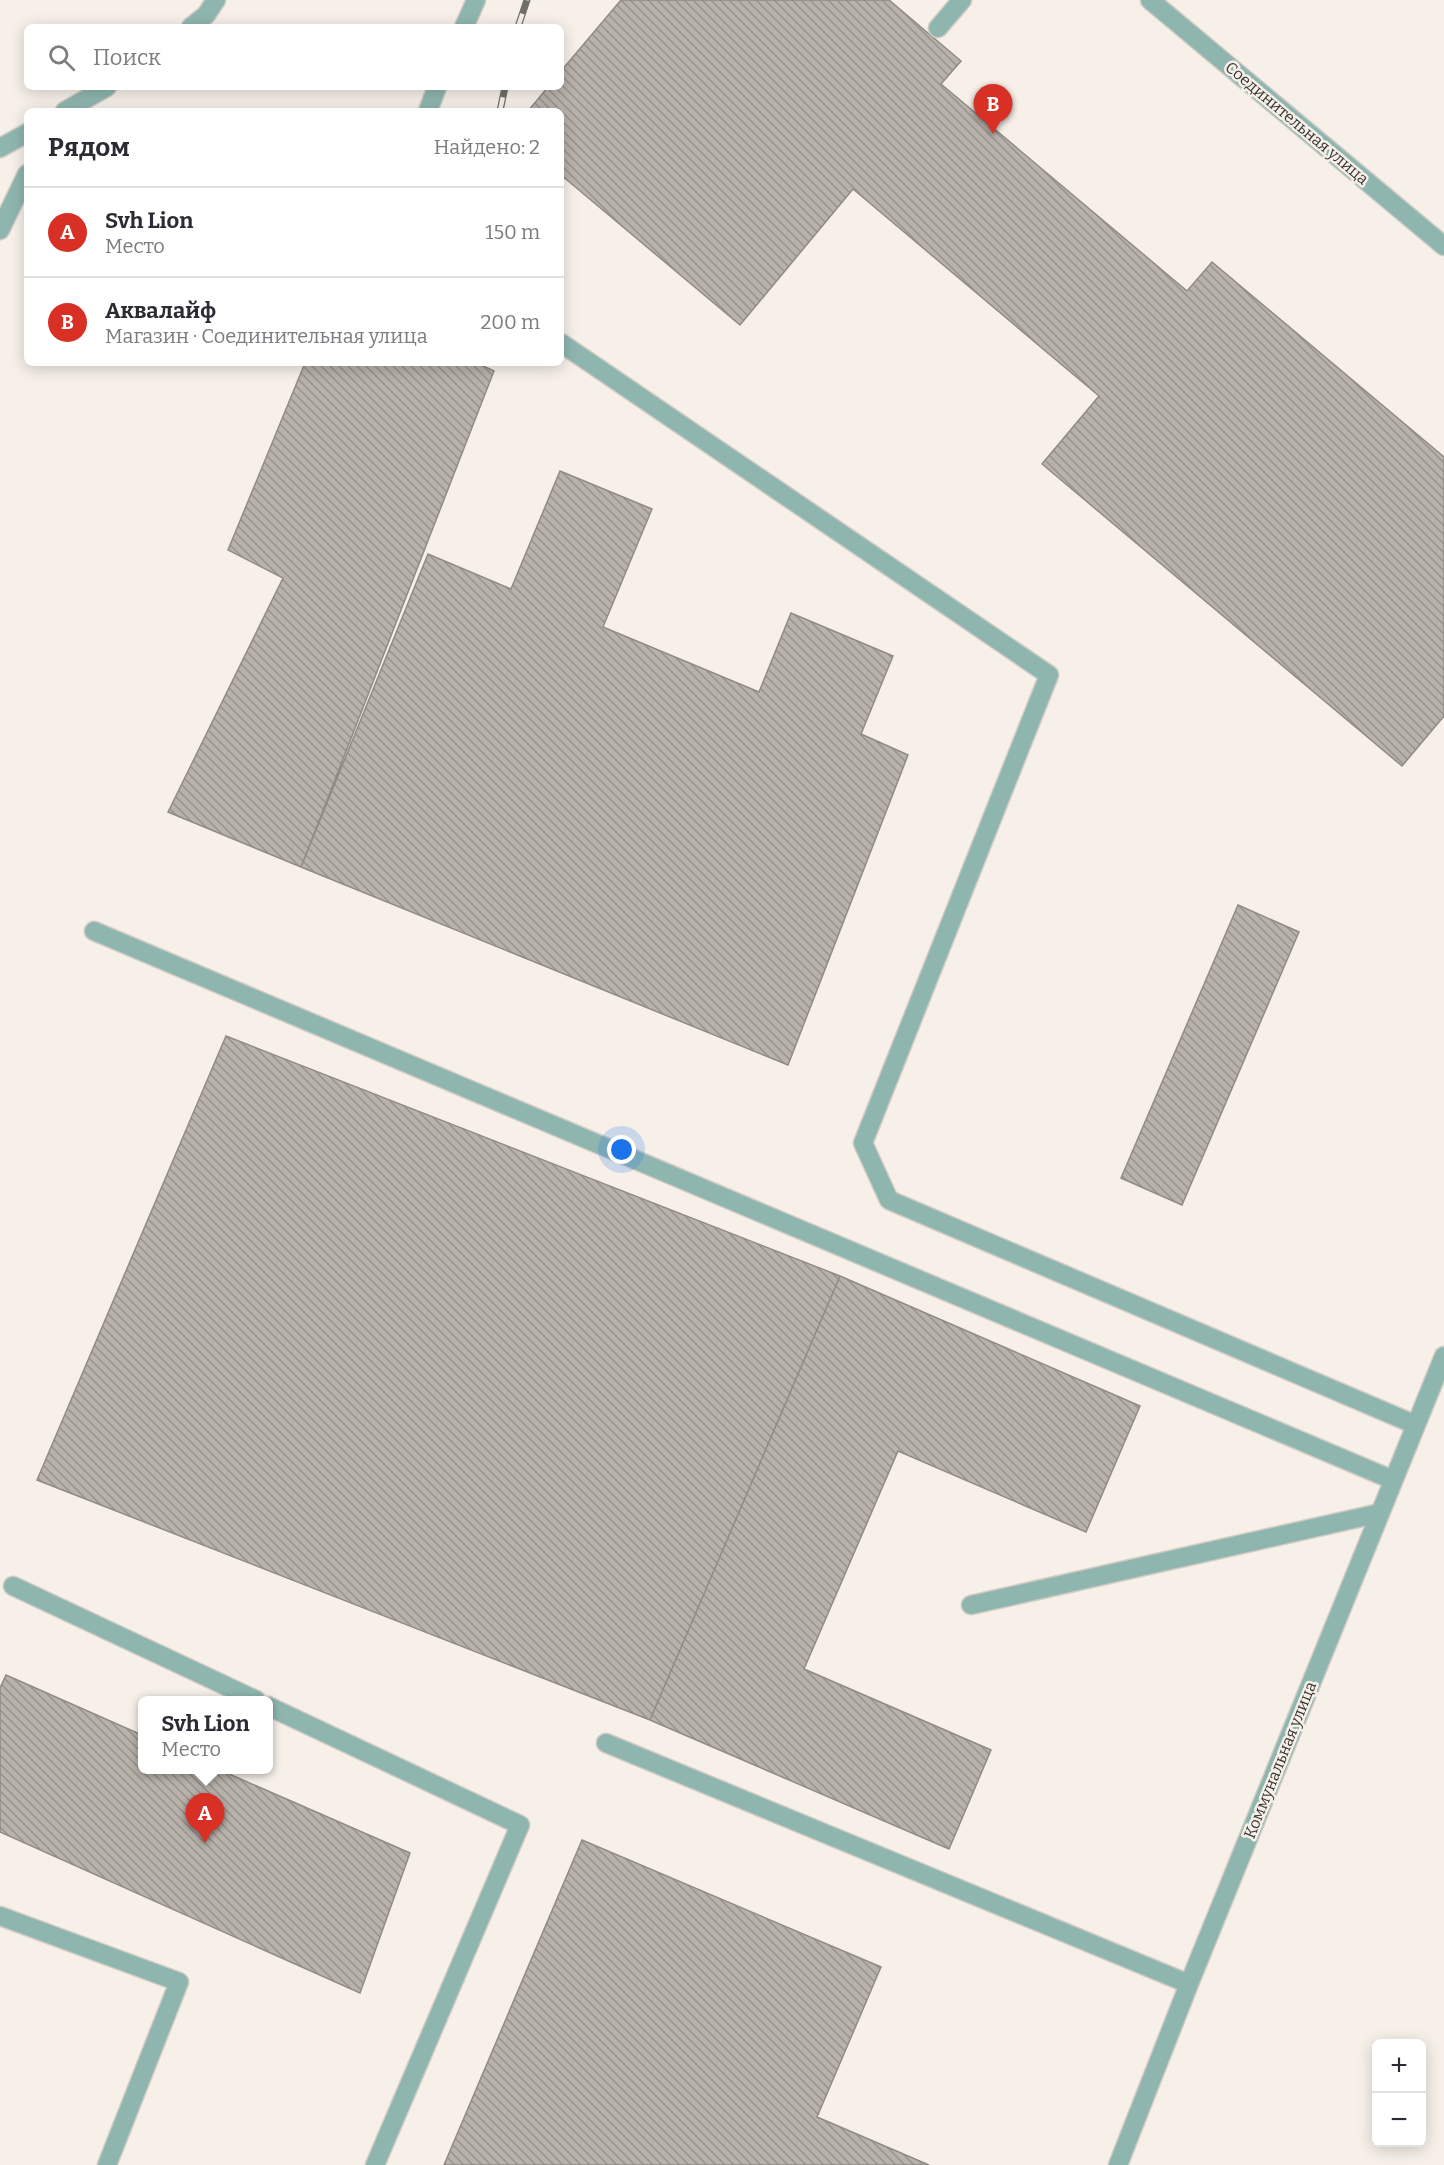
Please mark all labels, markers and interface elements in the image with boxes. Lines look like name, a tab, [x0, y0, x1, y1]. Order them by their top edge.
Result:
search box	[24, 24, 564, 90]
icon: search	[45, 41, 78, 74]
text: Поиск	[93, 44, 161, 71]
street label: Соединительная улица	[1222, 58, 1373, 189]
pin: B	[974, 84, 1012, 134]
text: Рядом	[48, 132, 130, 163]
text: Найдено: 2	[434, 135, 540, 159]
text: Svh Lion	[105, 207, 193, 234]
text: A	[60, 220, 75, 244]
text: 150 m	[485, 220, 540, 244]
text: Место	[105, 234, 165, 258]
text: Аквалайф	[105, 297, 216, 324]
text: B	[61, 310, 74, 334]
text: 200 m	[480, 310, 540, 334]
text: Магазин · Соединительная улица	[105, 324, 428, 348]
your location	[607, 1135, 636, 1164]
street label: Коммунальная улица	[1240, 1678, 1320, 1841]
popup	[138, 1696, 273, 1774]
text: Svh Lion	[161, 1710, 250, 1737]
text: Место	[161, 1737, 221, 1761]
pin: A	[186, 1794, 224, 1843]
map controls	[1372, 2039, 1426, 2147]
button: +	[1372, 2039, 1426, 2093]
button: −	[1372, 2093, 1426, 2147]

